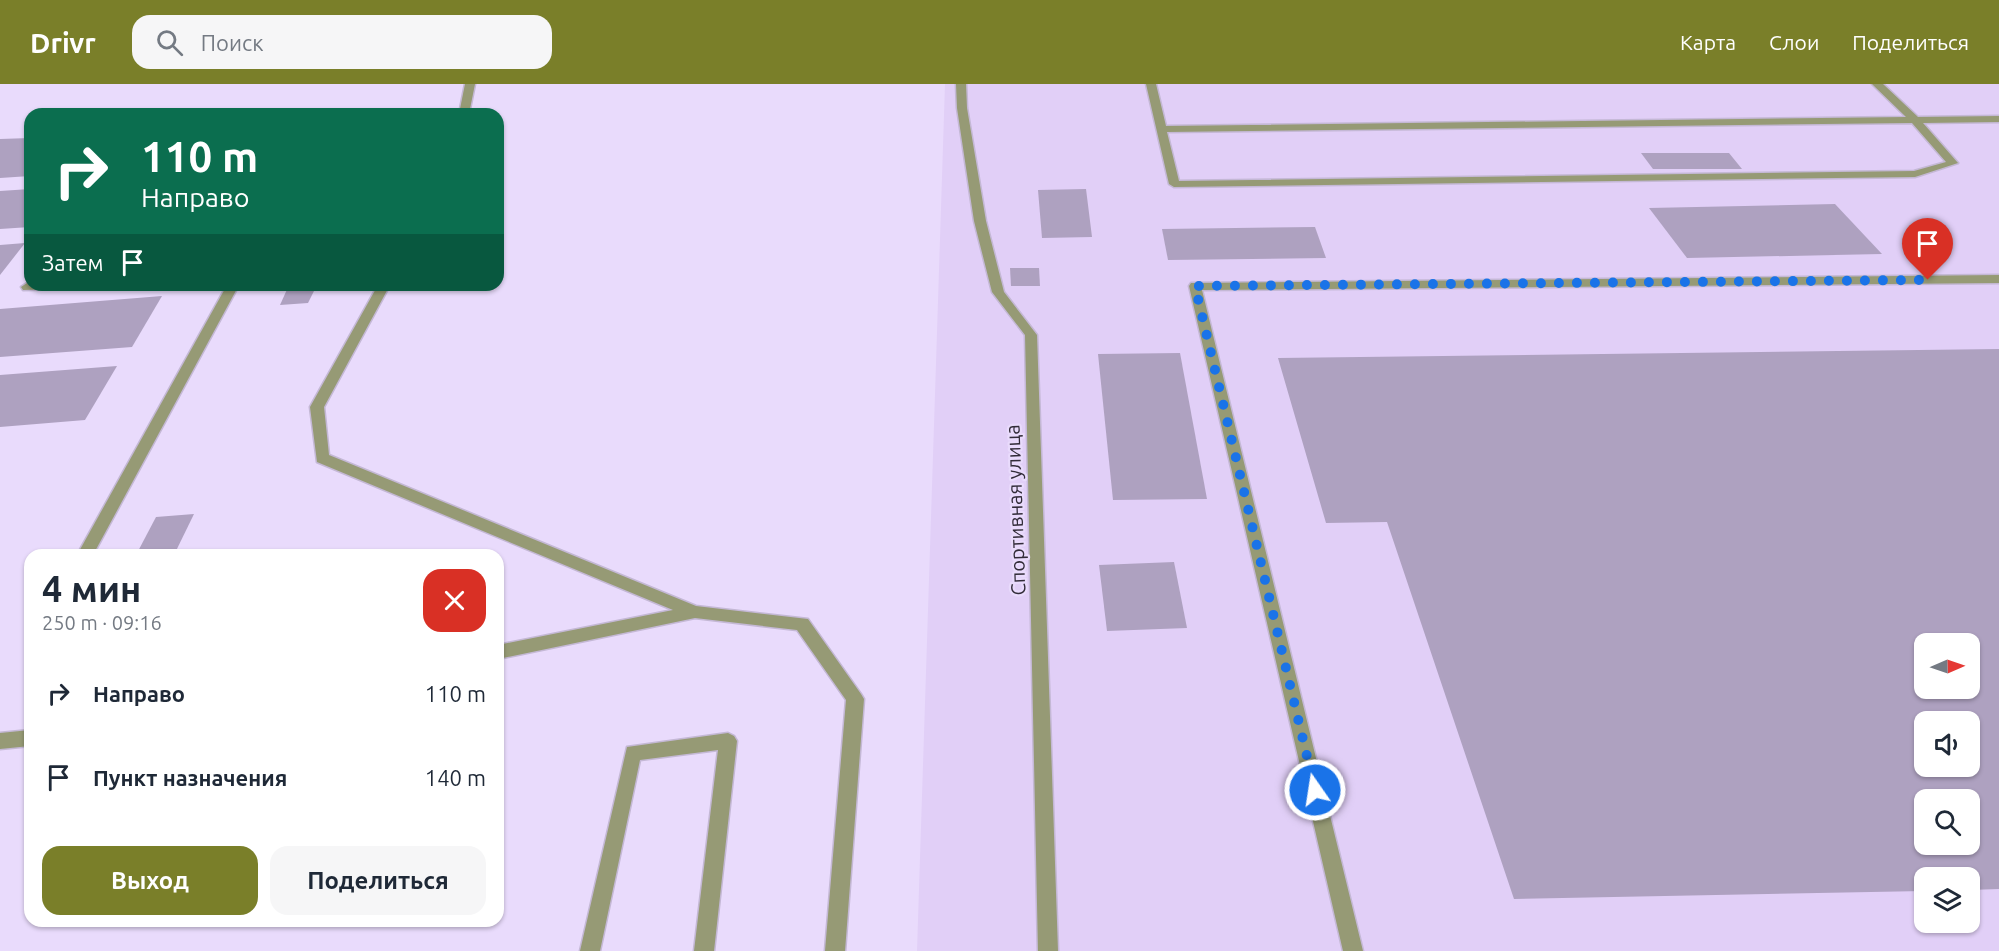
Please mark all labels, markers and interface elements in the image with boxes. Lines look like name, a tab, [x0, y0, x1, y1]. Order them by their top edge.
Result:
search box	[132, 15, 552, 69]
icon: search	[153, 26, 186, 59]
text: Drivr	[30, 27, 96, 58]
text: Поиск	[201, 30, 263, 55]
text: Карта	[1680, 30, 1736, 54]
text: Слои	[1769, 30, 1819, 54]
text: Поделиться	[1852, 30, 1969, 54]
icon: right	[42, 132, 120, 210]
text: 110 m	[141, 133, 258, 180]
text: Направо	[141, 182, 250, 212]
pin	[1902, 218, 1953, 280]
icon: arrive	[1911, 227, 1944, 260]
icon: arrive	[116, 246, 149, 279]
text: Затем	[42, 250, 104, 275]
street label: Спортивная улица	[1001, 424, 1029, 596]
text: 4 мин	[42, 568, 141, 609]
button: close	[423, 569, 486, 632]
text: 250 m · 09:16	[42, 611, 162, 634]
north arrow	[1914, 633, 1980, 699]
map controls	[1914, 633, 1980, 933]
icon: right	[42, 677, 75, 710]
text: Направо	[93, 681, 185, 706]
text: 110 m	[425, 681, 486, 706]
button: sound	[1914, 711, 1980, 777]
position arrow	[1283, 758, 1347, 822]
icon: arrive	[42, 761, 75, 794]
text: Пункт назначения	[93, 765, 287, 790]
text: 140 m	[425, 765, 486, 790]
button: search	[1914, 789, 1980, 855]
button: Выход	[42, 846, 258, 915]
button: Поделиться	[270, 846, 486, 915]
button: layers	[1914, 867, 1980, 933]

